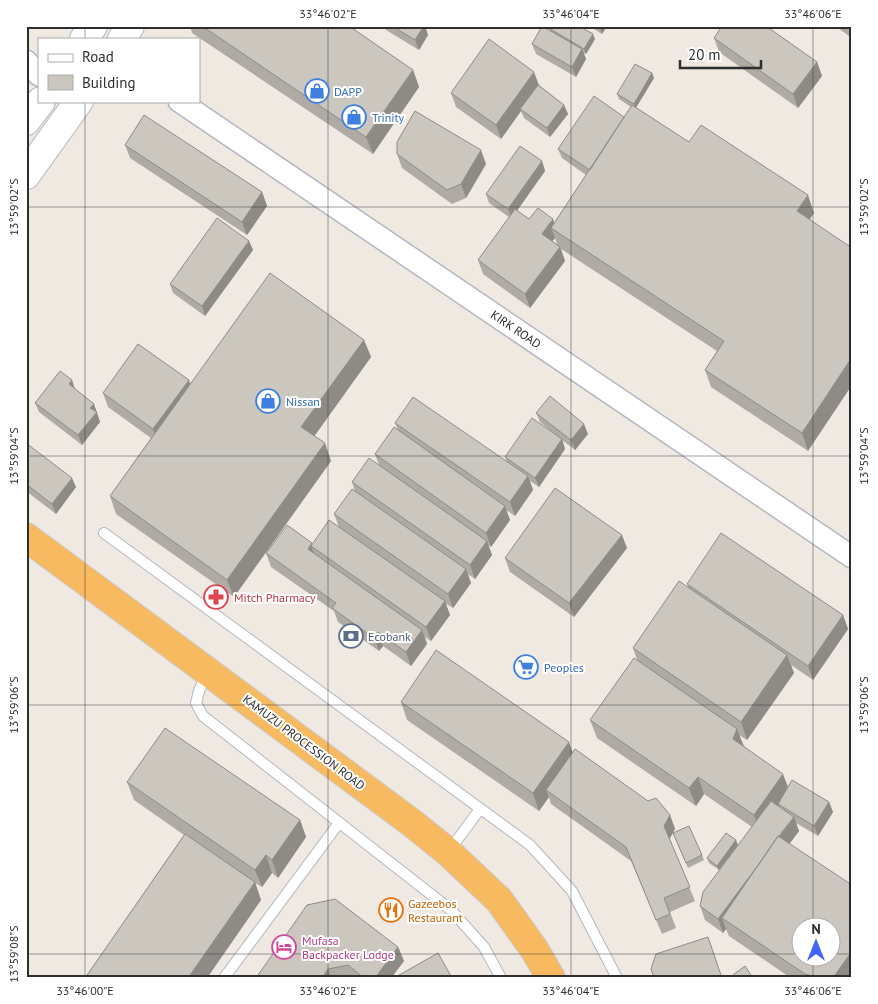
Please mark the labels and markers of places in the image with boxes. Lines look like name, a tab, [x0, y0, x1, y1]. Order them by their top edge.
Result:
shop icon: DAPP	[304, 78, 330, 104]
place label: DAPP	[334, 84, 362, 99]
shop icon: Trinity	[341, 104, 367, 130]
place label: Trinity	[372, 110, 405, 125]
shop icon: Nissan	[255, 388, 281, 414]
place label: Nissan	[286, 394, 320, 409]
pharmacy icon: Mitch Pharmacy	[203, 584, 229, 610]
place label: Mitch Pharmacy	[234, 590, 316, 605]
bank icon: Ecobank	[338, 623, 364, 649]
place label: Ecobank	[368, 629, 411, 644]
supermarket icon: Peoples	[513, 654, 539, 680]
place label: Peoples	[544, 660, 584, 675]
place label: Gazeebos Restaurant	[408, 896, 463, 925]
restaurant icon: Gazeebos Restaurant	[378, 897, 404, 923]
place label: Mufasa Backpacker Lodge	[302, 933, 394, 962]
hotel icon: Mufasa Backpacker Lodge	[271, 934, 297, 960]

